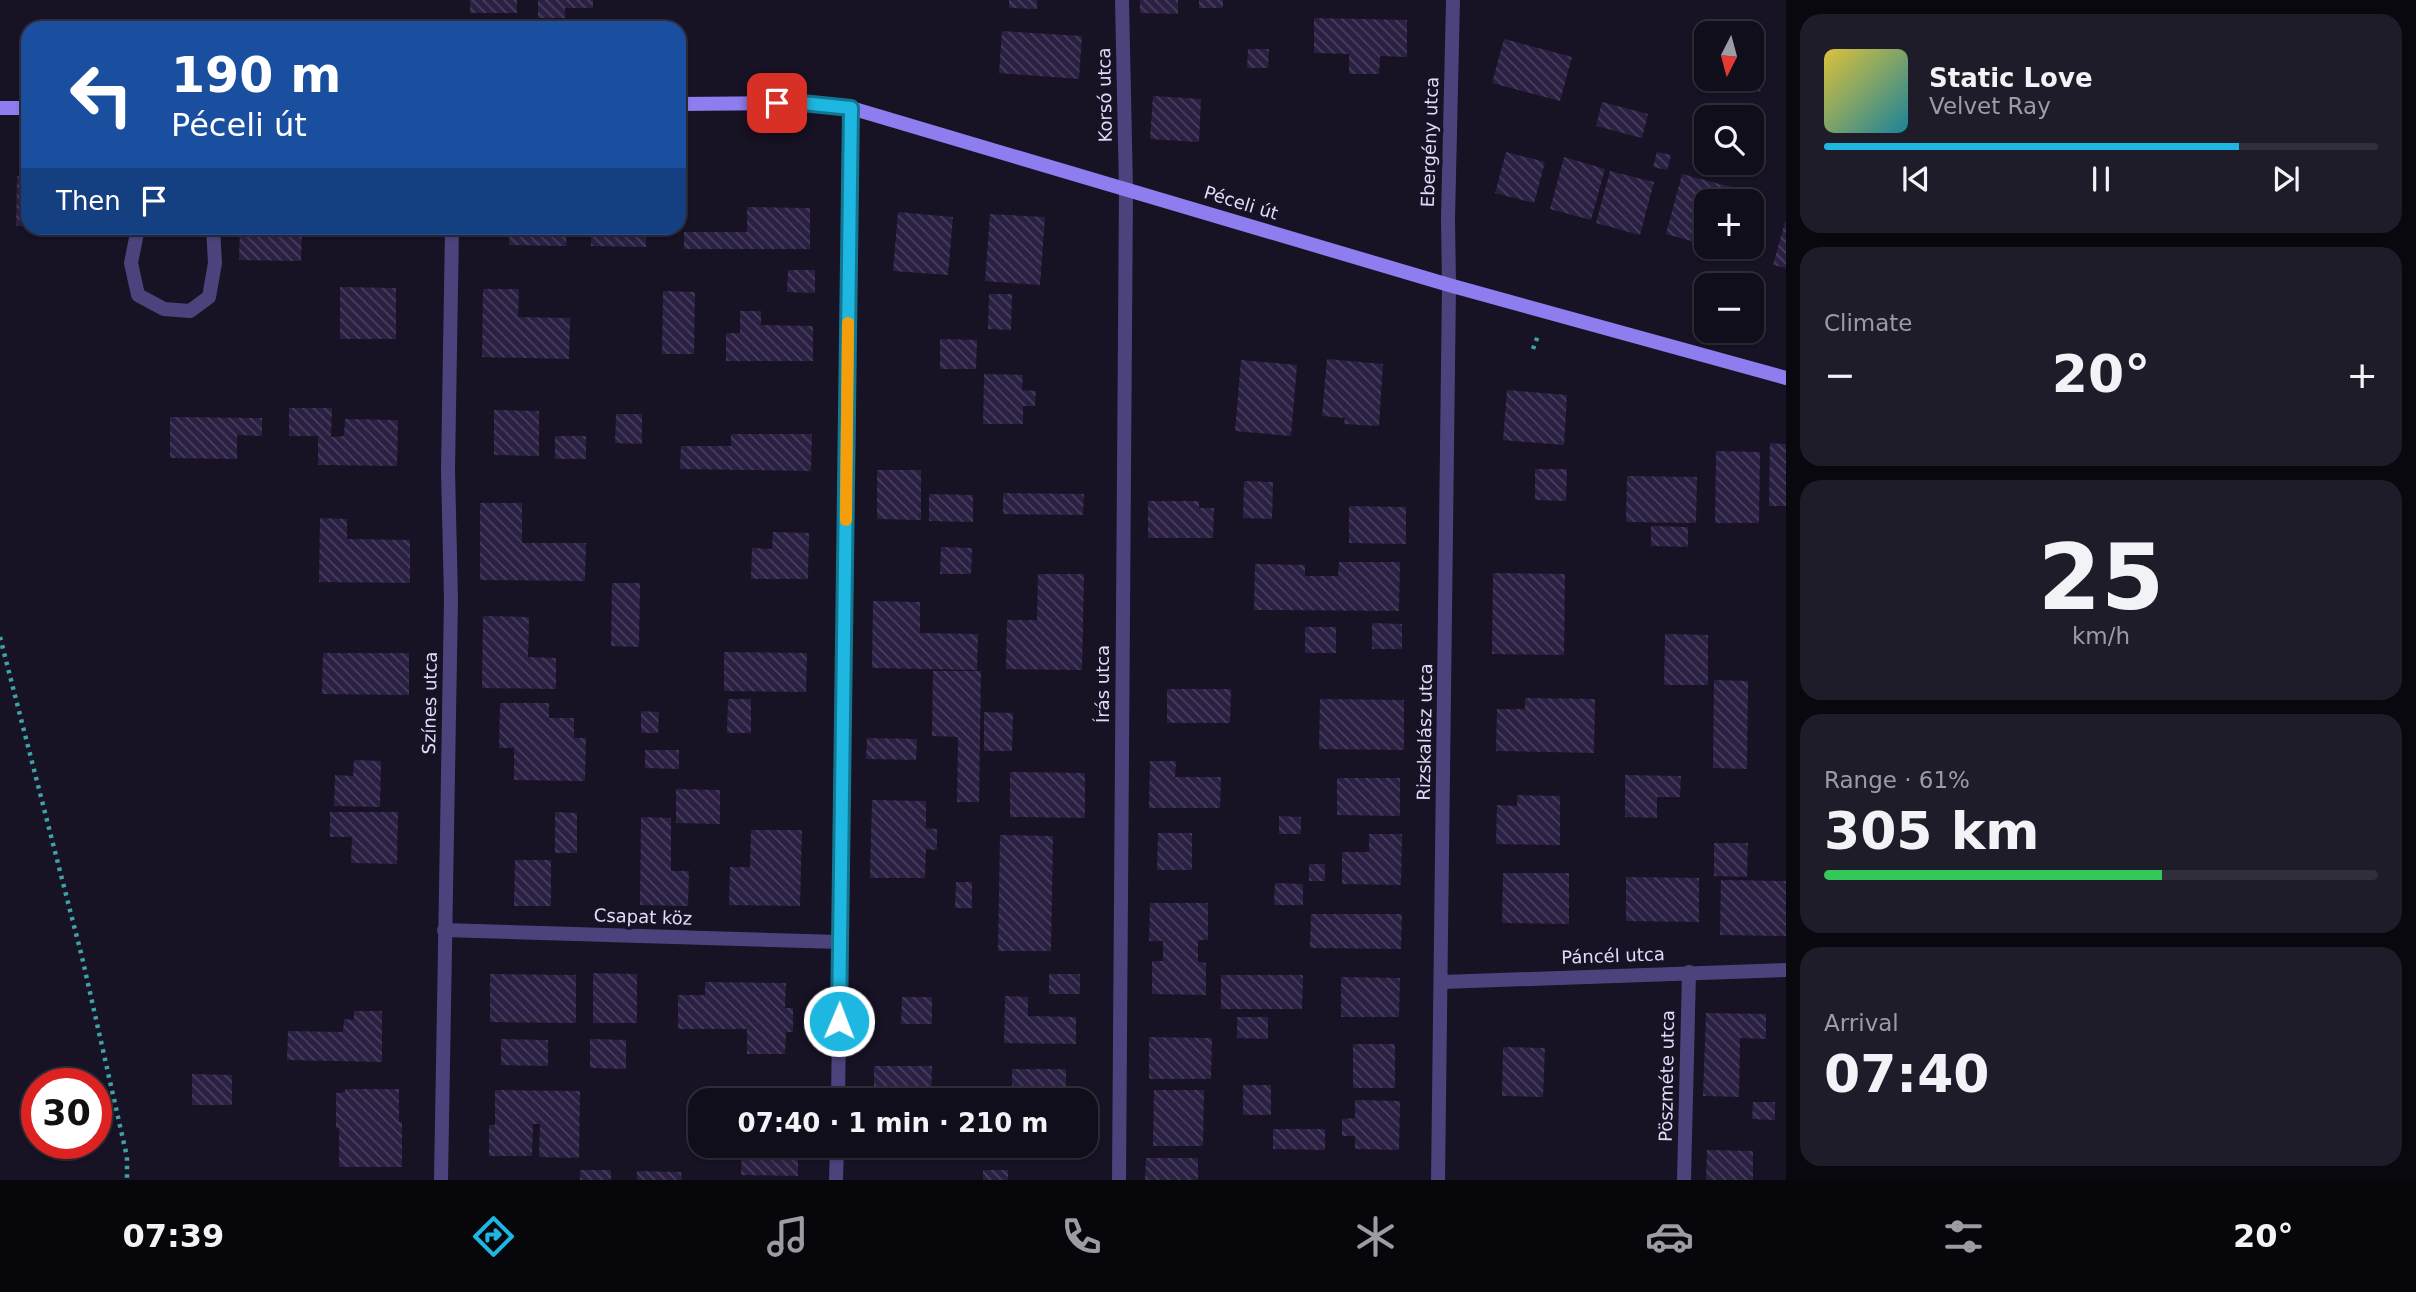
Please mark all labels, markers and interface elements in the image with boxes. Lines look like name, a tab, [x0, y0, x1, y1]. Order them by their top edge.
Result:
north arrow	[1694, 21, 1764, 91]
map controls	[1694, 21, 1764, 343]
text: 190 m	[171, 47, 341, 104]
street label: Korsó utca	[1093, 47, 1116, 143]
icon: left	[56, 49, 147, 140]
text: Static Love	[1929, 63, 2093, 93]
pin	[747, 73, 807, 133]
street label: Ebergény utca	[1417, 76, 1442, 208]
icon: arrive	[758, 84, 796, 122]
text: Velvet Ray	[1929, 93, 2051, 119]
button: search	[1694, 105, 1764, 175]
text: Péceli út	[171, 106, 307, 144]
icon: previous	[1897, 160, 1935, 198]
icon: pause	[2082, 160, 2120, 198]
icon: next	[2267, 160, 2305, 198]
street label: Péceli út	[1202, 181, 1281, 224]
icon: arrive	[135, 182, 173, 220]
text: Then	[56, 186, 121, 216]
button: +	[1694, 189, 1764, 259]
button: −	[1694, 273, 1764, 343]
text: Climate	[1824, 310, 1913, 336]
text: 20°	[2052, 344, 2150, 404]
text: −	[1824, 353, 1856, 397]
text: +	[2346, 353, 2378, 397]
text: 25	[2038, 525, 2164, 630]
text: km/h	[2072, 623, 2130, 649]
street label: Írás utca	[1092, 645, 1113, 723]
street label: Színes utca	[418, 651, 441, 755]
street label: Rizskalász utca	[1413, 663, 1436, 801]
text: Range · 61%	[1824, 767, 1970, 793]
text: 305 km	[1824, 801, 2039, 861]
street label: Csapat köz	[593, 904, 693, 929]
street label: Páncél utca	[1561, 943, 1665, 968]
position arrow	[802, 984, 876, 1058]
street label: Pöszméte utca	[1655, 1010, 1678, 1142]
text: Arrival	[1824, 1010, 1899, 1036]
text: 07:40	[1824, 1044, 1990, 1104]
speed limit sign: 30	[21, 1068, 112, 1159]
text: 07:40 · 1 min · 210 m	[738, 1108, 1048, 1138]
icon: directions	[469, 1212, 518, 1261]
icon: music	[763, 1212, 812, 1261]
icon: phone	[1057, 1212, 1106, 1261]
icon: climate	[1351, 1212, 1400, 1261]
icon: car	[1645, 1212, 1694, 1261]
icon: filters	[1939, 1212, 1988, 1261]
text: 07:39	[122, 1217, 224, 1255]
text: 20°	[2233, 1217, 2293, 1255]

